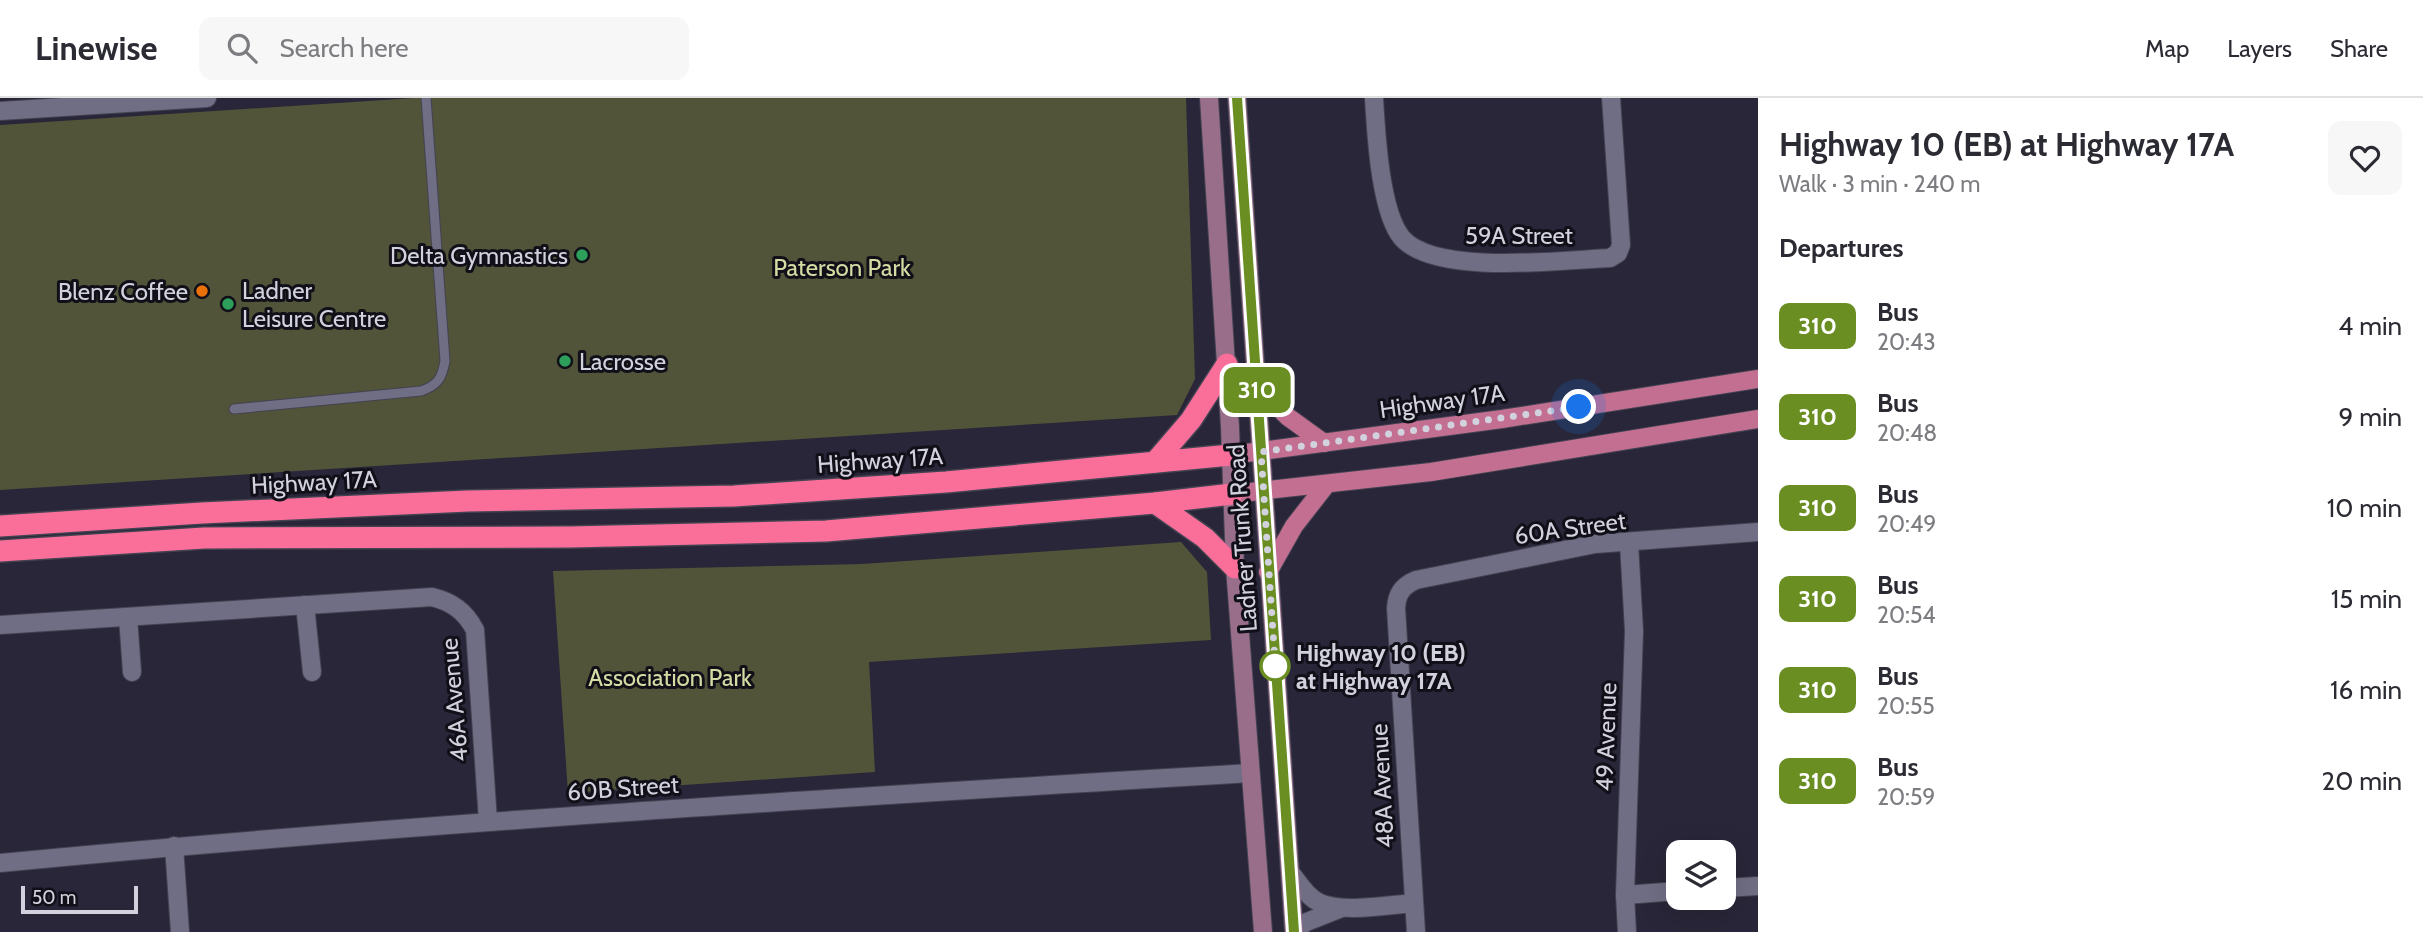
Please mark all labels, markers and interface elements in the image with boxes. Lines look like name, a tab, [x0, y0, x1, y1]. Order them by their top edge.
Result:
search box	[199, 17, 689, 80]
text: Linewise	[35, 28, 157, 68]
icon: search	[223, 29, 261, 67]
text: Search here	[279, 32, 409, 64]
text: Map	[2145, 34, 2189, 63]
text: Layers	[2227, 34, 2292, 63]
text: Share	[2330, 34, 2388, 63]
button: heart	[2328, 121, 2402, 195]
text: Highway 10 (EB) at Highway 17A	[1779, 124, 2234, 164]
text: Walk · 3 min · 240 m	[1779, 170, 1981, 198]
street label: 59A Street	[1465, 221, 1573, 250]
text: Departures	[1779, 232, 1903, 264]
place label: Delta Gymnastics	[390, 241, 568, 270]
marker: Delta Gymnastics	[574, 247, 590, 263]
park label: Paterson Park	[773, 253, 911, 282]
place label: Ladner Leisure Centre	[242, 276, 386, 333]
place label: Blenz Coffee	[58, 277, 188, 306]
marker: Blenz Coffee	[194, 283, 210, 299]
marker: Ladner Leisure Centre	[220, 296, 236, 312]
text: Bus	[1877, 296, 1918, 328]
text: 4 min	[2338, 310, 2402, 342]
text: 310	[1798, 311, 1837, 340]
text: 20:43	[1877, 328, 1936, 356]
place label: Lacrosse	[579, 347, 666, 376]
marker: Lacrosse	[557, 353, 573, 369]
line badge: 310	[1217, 367, 1297, 413]
text: 310	[1238, 375, 1276, 404]
street label: Highway 17A	[1378, 378, 1507, 424]
text: Bus	[1877, 387, 1918, 419]
your location	[1561, 389, 1596, 424]
text: 9 min	[2339, 401, 2402, 433]
text: 310	[1798, 402, 1837, 431]
text: 20:48	[1877, 419, 1937, 447]
street label: Highway 17A	[816, 441, 944, 479]
street label: Ladner Trunk Road	[1221, 443, 1263, 633]
street label: Highway 17A	[250, 464, 378, 500]
text: Bus	[1877, 478, 1918, 510]
text: 10 min	[2327, 492, 2402, 524]
text: 310	[1798, 493, 1837, 522]
street label: 60A Street	[1513, 506, 1627, 550]
text: 20:49	[1877, 510, 1936, 538]
text: Bus	[1877, 569, 1918, 601]
text: 15 min	[2331, 583, 2402, 615]
text: 310	[1798, 584, 1837, 613]
text: 20:54	[1877, 601, 1936, 629]
street label: 46A Avenue	[434, 637, 474, 763]
place label: Highway 10 (EB) at Highway 17A	[1296, 638, 1466, 695]
marker: Highway 10 (EB) at Highway 17A	[1260, 651, 1290, 681]
text: Bus	[1877, 660, 1918, 692]
park label: Association Park	[588, 663, 752, 692]
text: 16 min	[2330, 674, 2402, 706]
text: 310	[1798, 675, 1837, 704]
street label: 49 Avenue	[1590, 682, 1622, 792]
text: 20:55	[1877, 692, 1935, 720]
street label: 48A Avenue	[1364, 723, 1400, 849]
text: Bus	[1877, 751, 1918, 783]
text: 20 min	[2322, 765, 2402, 797]
text: 310	[1798, 766, 1837, 795]
street label: 60B Street	[566, 770, 680, 806]
text: 20:59	[1877, 783, 1935, 811]
map controls	[1666, 840, 1736, 910]
button: layers	[1666, 840, 1736, 910]
scale bar	[21, 883, 138, 915]
text: 50 m	[32, 886, 76, 909]

